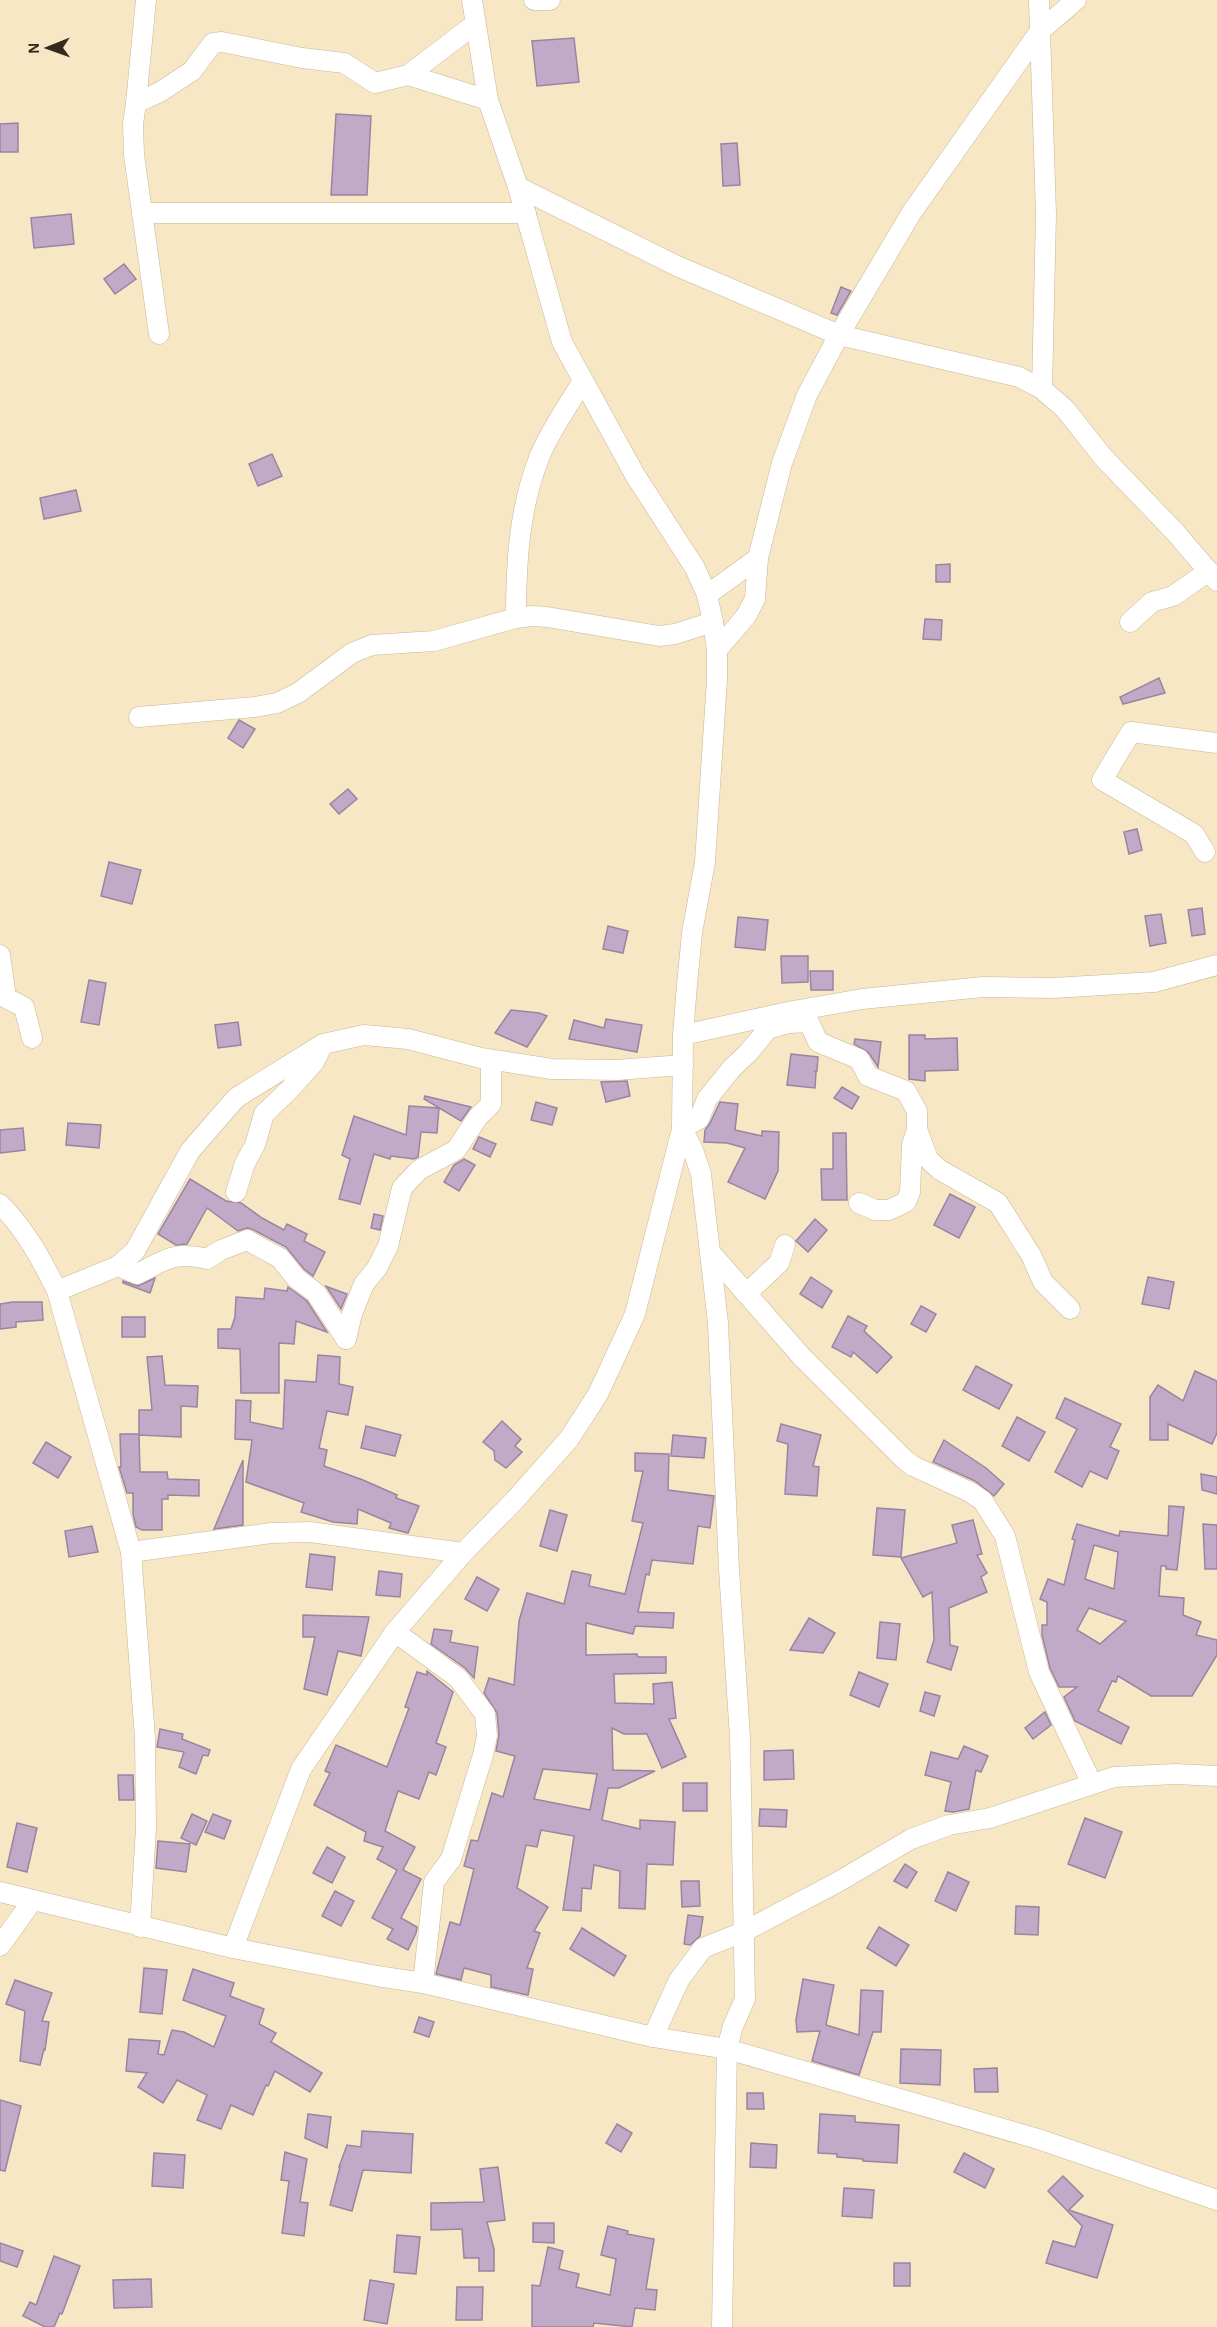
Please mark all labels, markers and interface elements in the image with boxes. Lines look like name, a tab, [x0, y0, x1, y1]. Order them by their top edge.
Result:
north arrow	[18, 18, 78, 78]
text: N	[26, 43, 42, 54]

